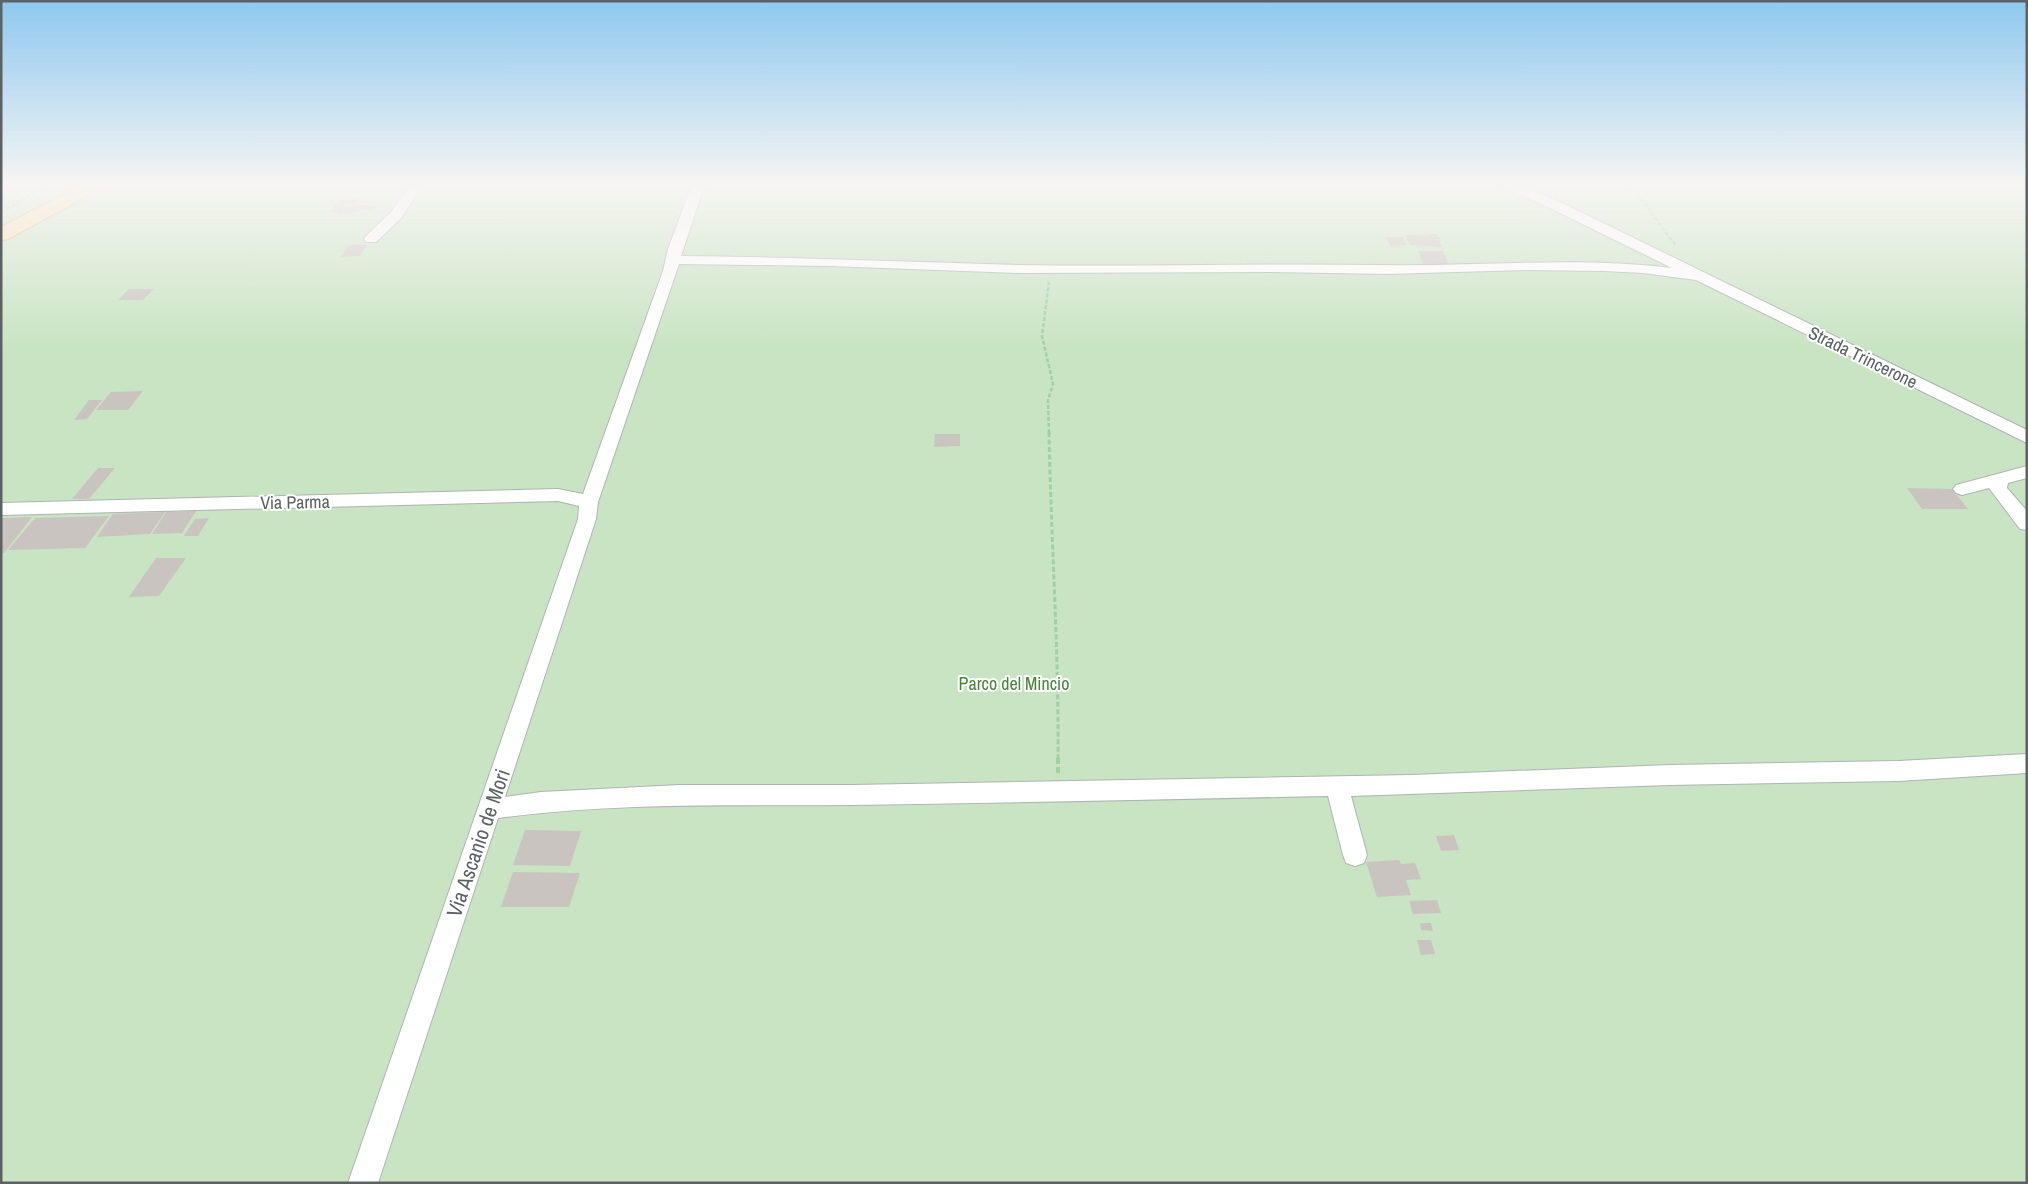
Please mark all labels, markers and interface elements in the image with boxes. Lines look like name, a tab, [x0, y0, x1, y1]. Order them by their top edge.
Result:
street label: Strada Trincerone	[1804, 320, 1922, 394]
street label: Via Parma	[260, 489, 330, 515]
park label: Parco del Mincio	[959, 671, 1069, 696]
street label: Via Ascanio de Mori	[439, 765, 517, 921]

